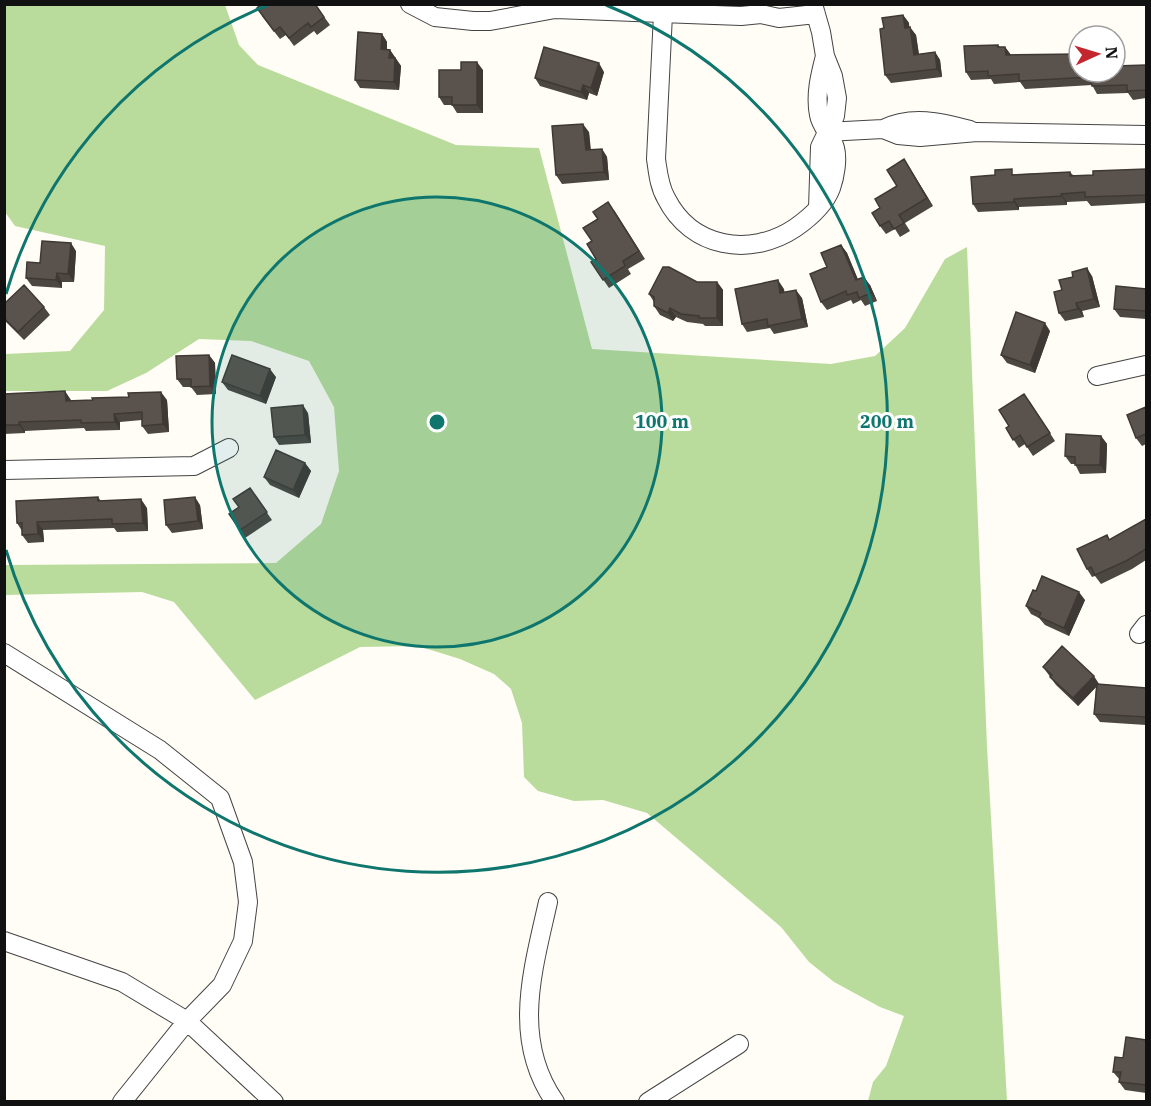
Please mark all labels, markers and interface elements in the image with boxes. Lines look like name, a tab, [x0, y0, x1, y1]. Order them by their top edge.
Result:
north arrow	[1067, 24, 1127, 84]
text: N	[1102, 46, 1122, 60]
text: 100 m	[635, 410, 690, 433]
text: 200 m	[860, 410, 915, 433]
centre of rings	[427, 412, 447, 432]

